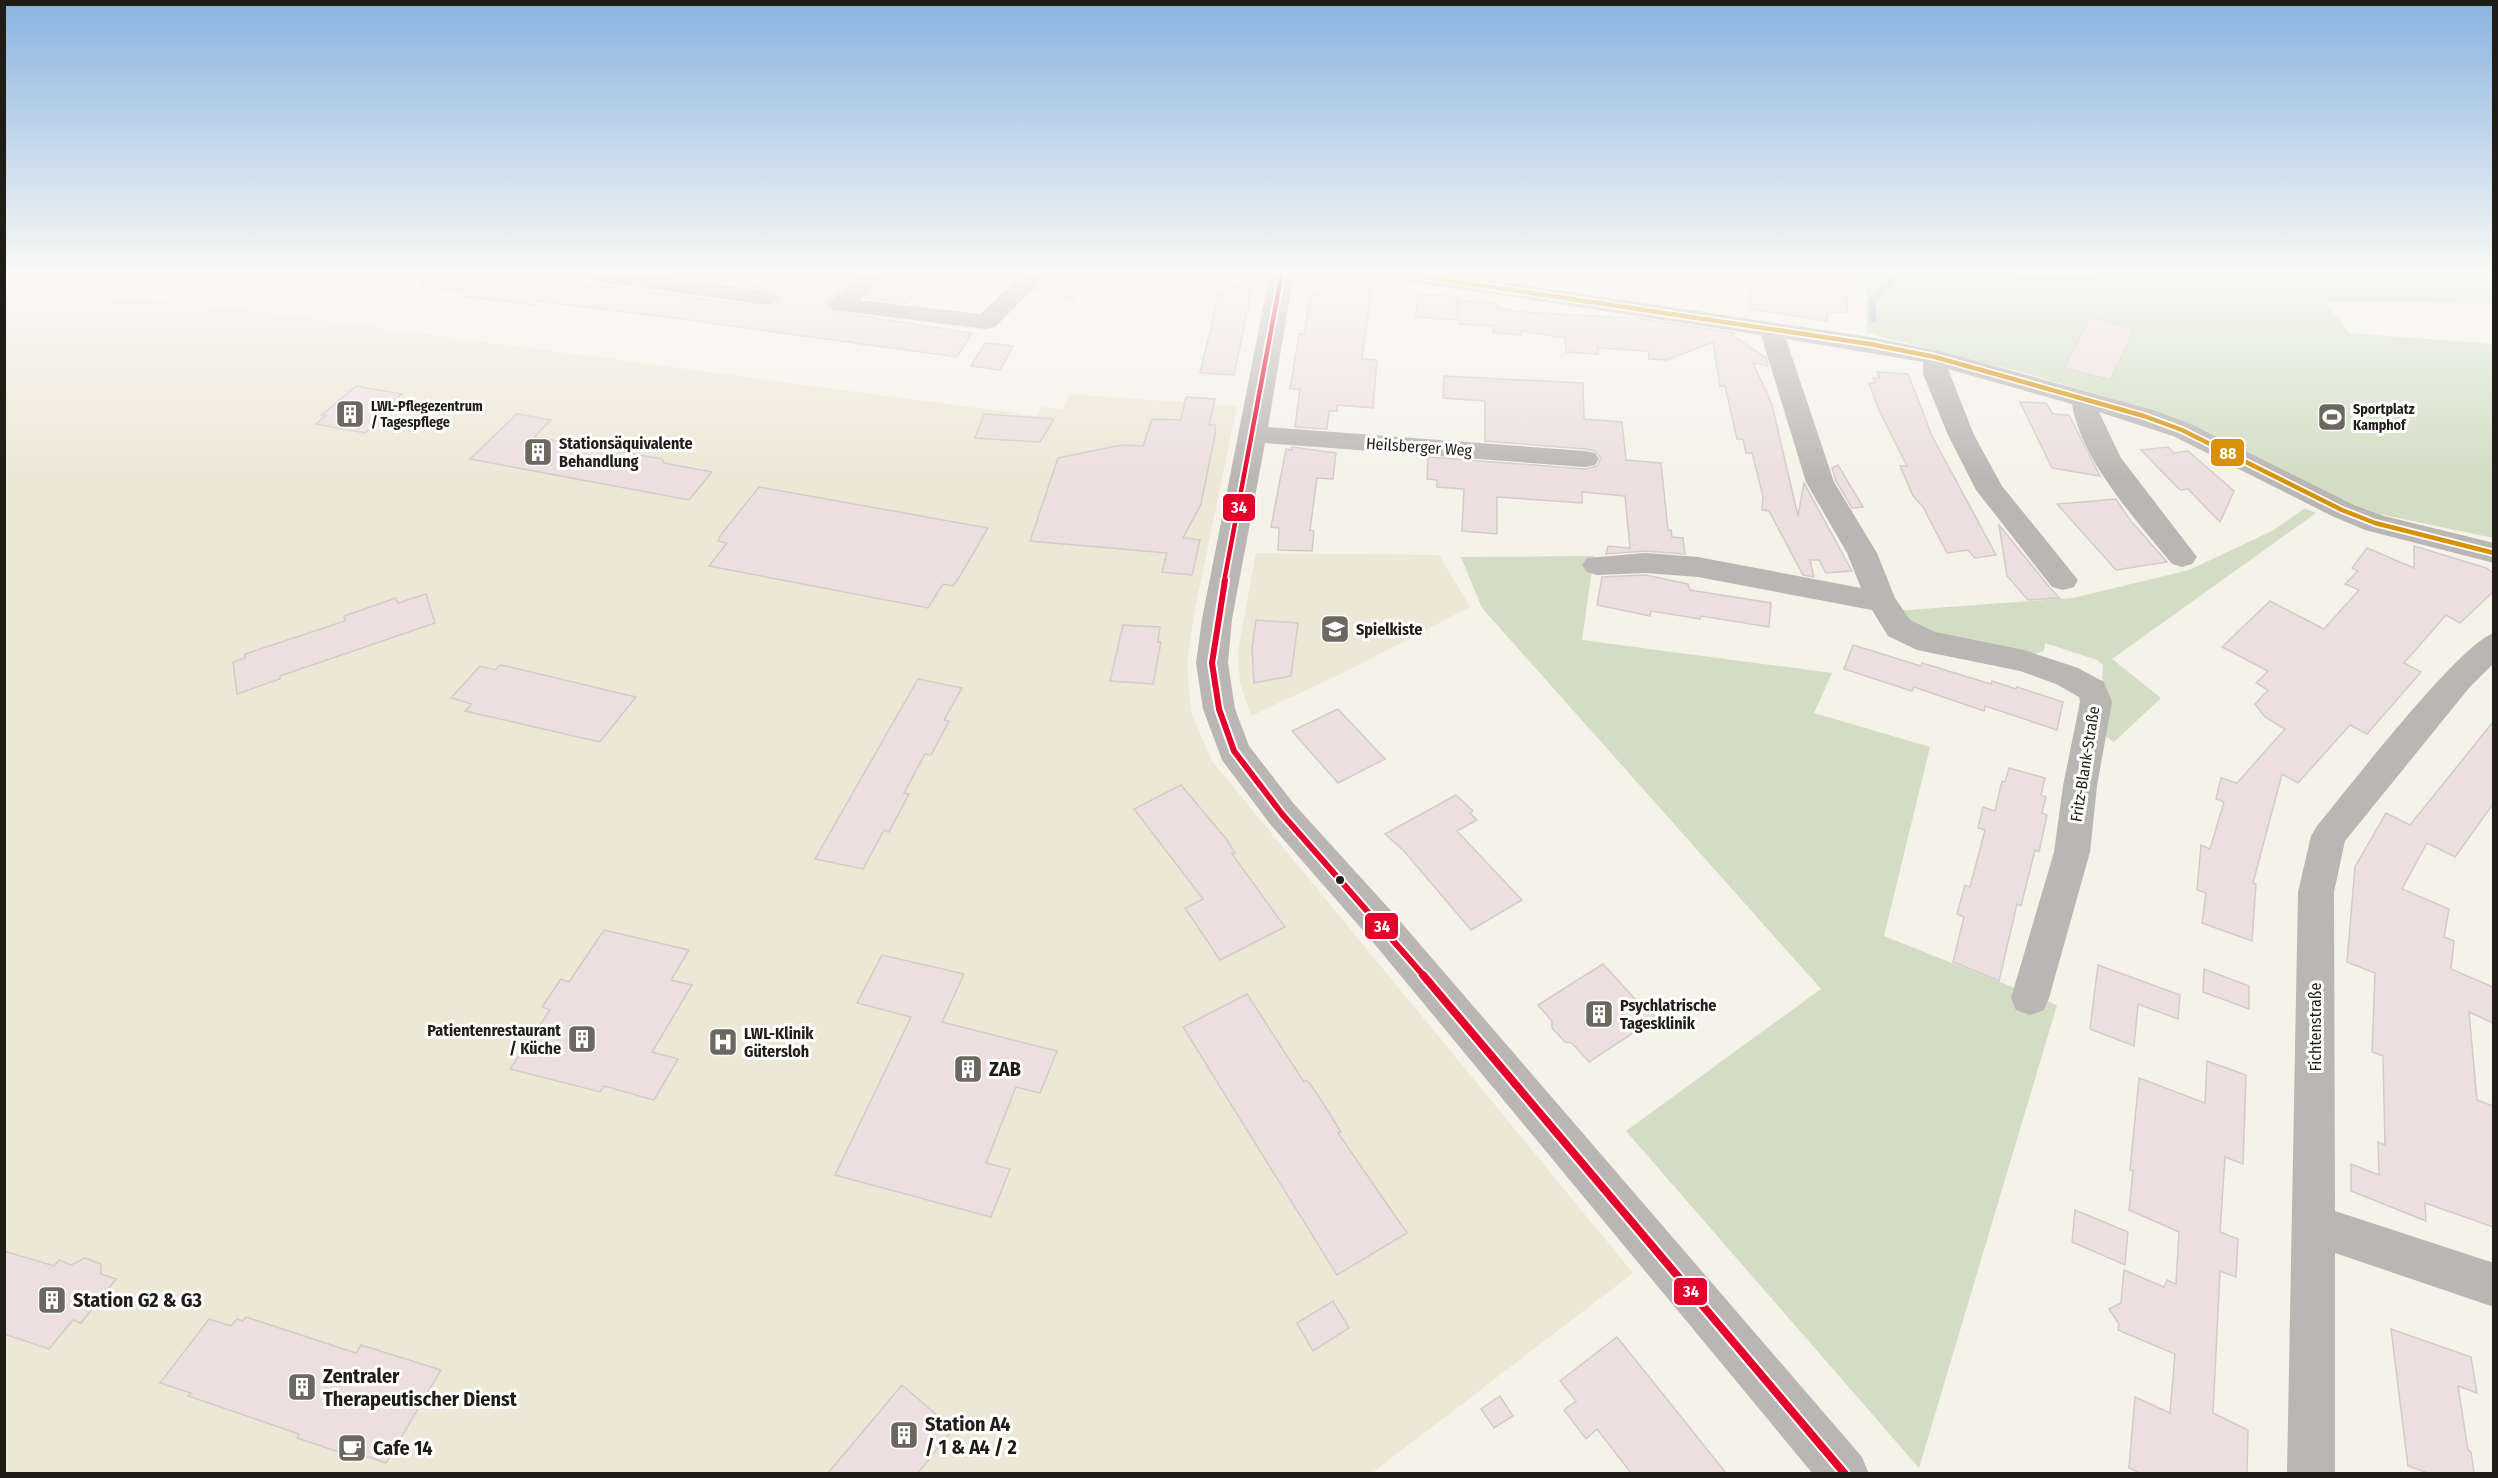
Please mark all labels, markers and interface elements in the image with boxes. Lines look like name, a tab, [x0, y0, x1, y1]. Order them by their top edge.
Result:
building icon: LWL-Pflegezentrum / Tagespflege	[334, 398, 366, 430]
place label: LWL-Pflegezentrum / Tagespflege	[371, 398, 483, 431]
sports icon: Sportplatz Kamphof	[2316, 401, 2348, 433]
place label: Sportplatz Kamphof	[2353, 401, 2415, 434]
place label: Stationsäquivalente Behandlung	[559, 434, 693, 471]
street label: Heilsberger Weg	[1365, 434, 1473, 460]
building icon: Stationsäquivalente Behandlung	[522, 436, 554, 468]
line badge: 88	[2210, 438, 2245, 467]
text: 88	[2220, 444, 2237, 463]
line badge: 34	[1222, 493, 1256, 522]
text: 34	[1230, 498, 1247, 517]
school or university icon: Spielkiste	[1319, 613, 1351, 645]
place label: Spielkiste	[1356, 620, 1422, 639]
street label: Fritz-Blank-Straße	[2066, 705, 2104, 823]
unlabelled marker	[1334, 874, 1346, 886]
line badge: 34	[1364, 912, 1399, 940]
text: 34	[1373, 917, 1390, 936]
street label: Fichtenstraße	[2306, 983, 2325, 1071]
place label: Psychlatrische Tagesklinik	[1620, 996, 1716, 1033]
building icon: Psychlatrische Tagesklinik	[1583, 998, 1615, 1030]
place label: Patientenrestaurant / Küche	[427, 1021, 561, 1058]
building icon: Patientenrestaurant / Küche	[566, 1023, 598, 1055]
place label: LWL-Klinik Gütersloh	[744, 1024, 814, 1061]
hospital icon: LWL-Klinik Gütersloh	[707, 1026, 739, 1058]
building icon: ZAB	[952, 1053, 984, 1085]
place label: ZAB	[989, 1057, 1021, 1081]
line badge: 34	[1673, 1277, 1708, 1306]
text: 34	[1682, 1282, 1699, 1301]
building icon: Station G2 & G3	[36, 1284, 68, 1316]
place label: Station G2 & G3	[73, 1288, 202, 1312]
place label: Zentraler Therapeutischer Dienst	[323, 1364, 518, 1411]
building icon: Zentraler Therapeutischer Dienst	[286, 1371, 318, 1403]
place label: Station A4 / 1 & A4 / 2	[925, 1412, 1017, 1459]
building icon: Station A4 / 1 & A4 / 2	[888, 1419, 920, 1451]
cafe icon: Cafe 14	[336, 1432, 368, 1464]
place label: Cafe 14	[373, 1436, 433, 1460]

